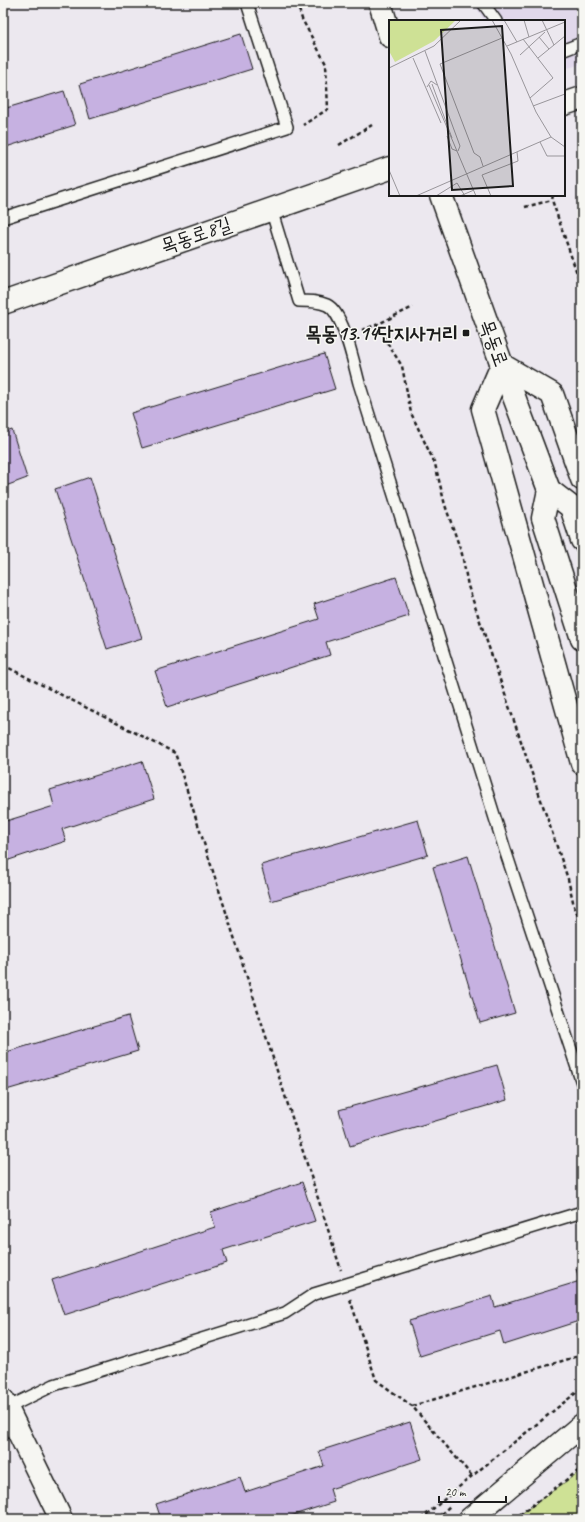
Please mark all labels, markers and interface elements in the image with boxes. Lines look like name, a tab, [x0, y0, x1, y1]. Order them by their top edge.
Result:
inset map	[389, 20, 565, 196]
street label: 목동로8길	[157, 211, 235, 259]
street label: 목동로	[474, 316, 514, 370]
place label: 목동13.14단지사거리	[305, 321, 458, 346]
marker: 목동13.14단지사거리	[461, 328, 471, 338]
scale bar	[439, 1478, 506, 1504]
text: 20 m	[445, 1484, 467, 1500]

